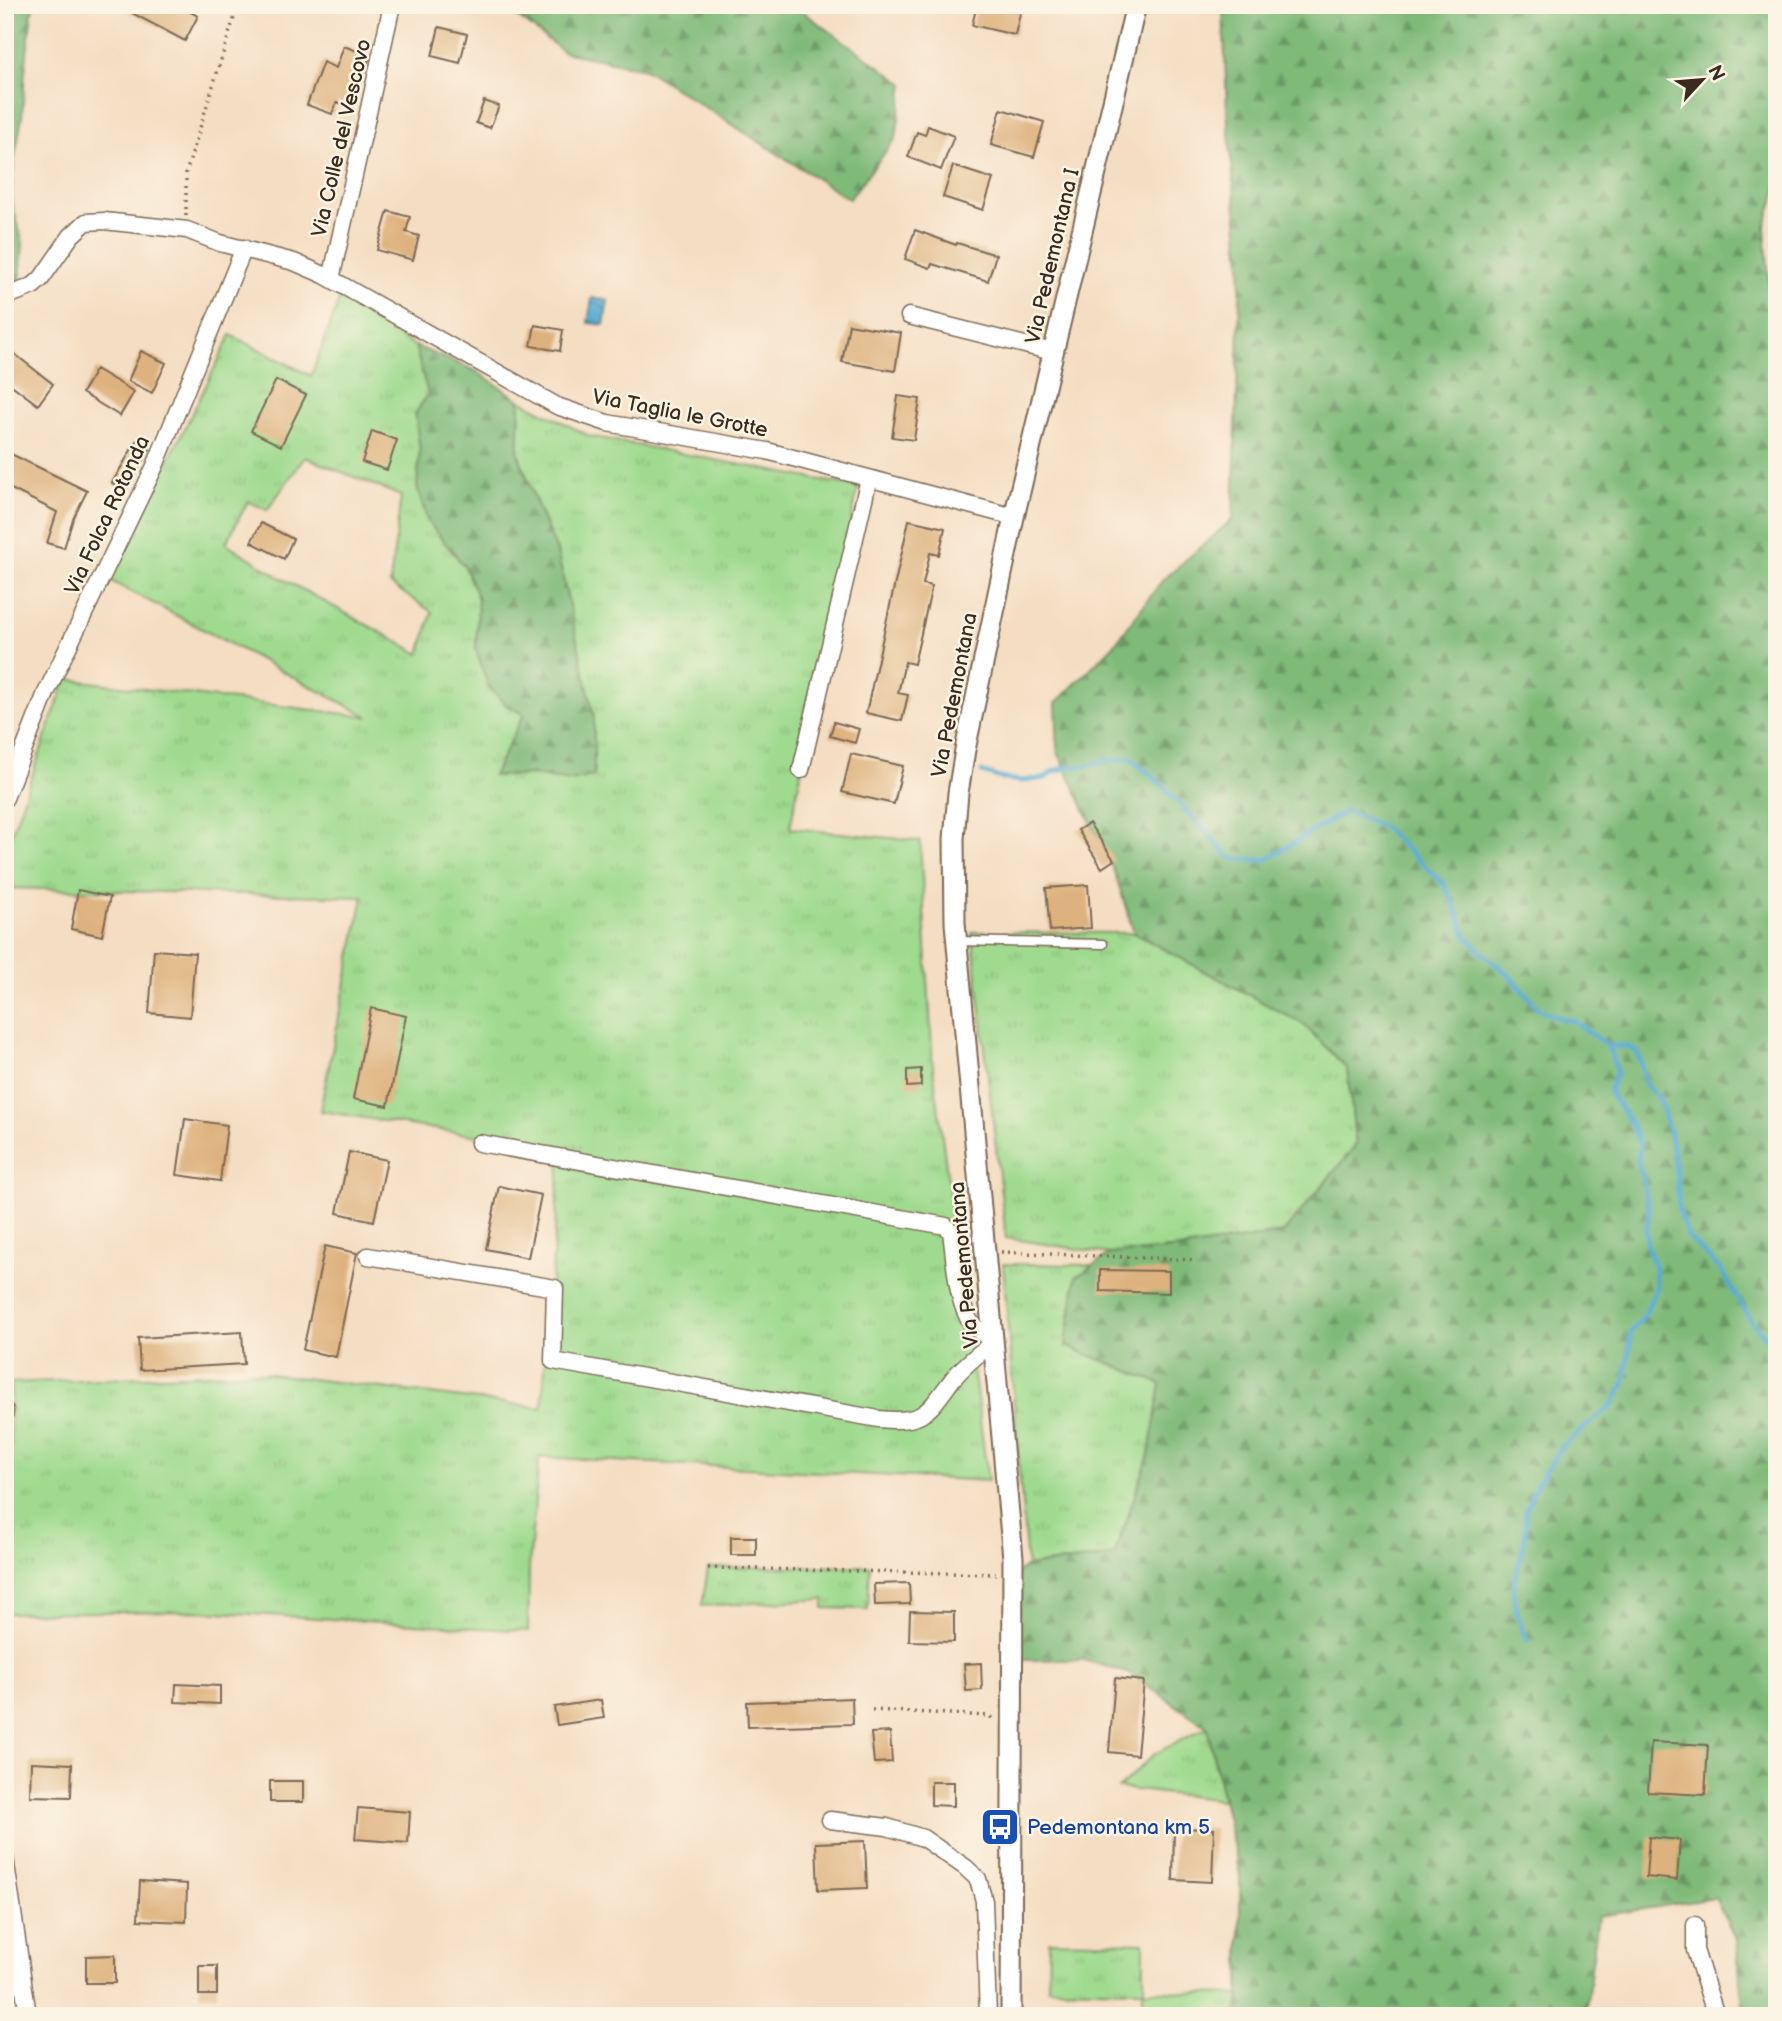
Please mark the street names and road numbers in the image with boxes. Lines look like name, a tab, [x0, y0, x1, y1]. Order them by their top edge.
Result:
street label: Via Colle del Vescovo	[306, 36, 376, 240]
street label: Via Pedemontana I	[1020, 166, 1085, 346]
street label: Via Taglia le Grotte	[590, 384, 770, 443]
street label: Via Folca Rotonda	[60, 432, 155, 599]
street label: Via Pedemontana	[926, 611, 983, 780]
street label: Via Pedemontana	[945, 1181, 984, 1349]

